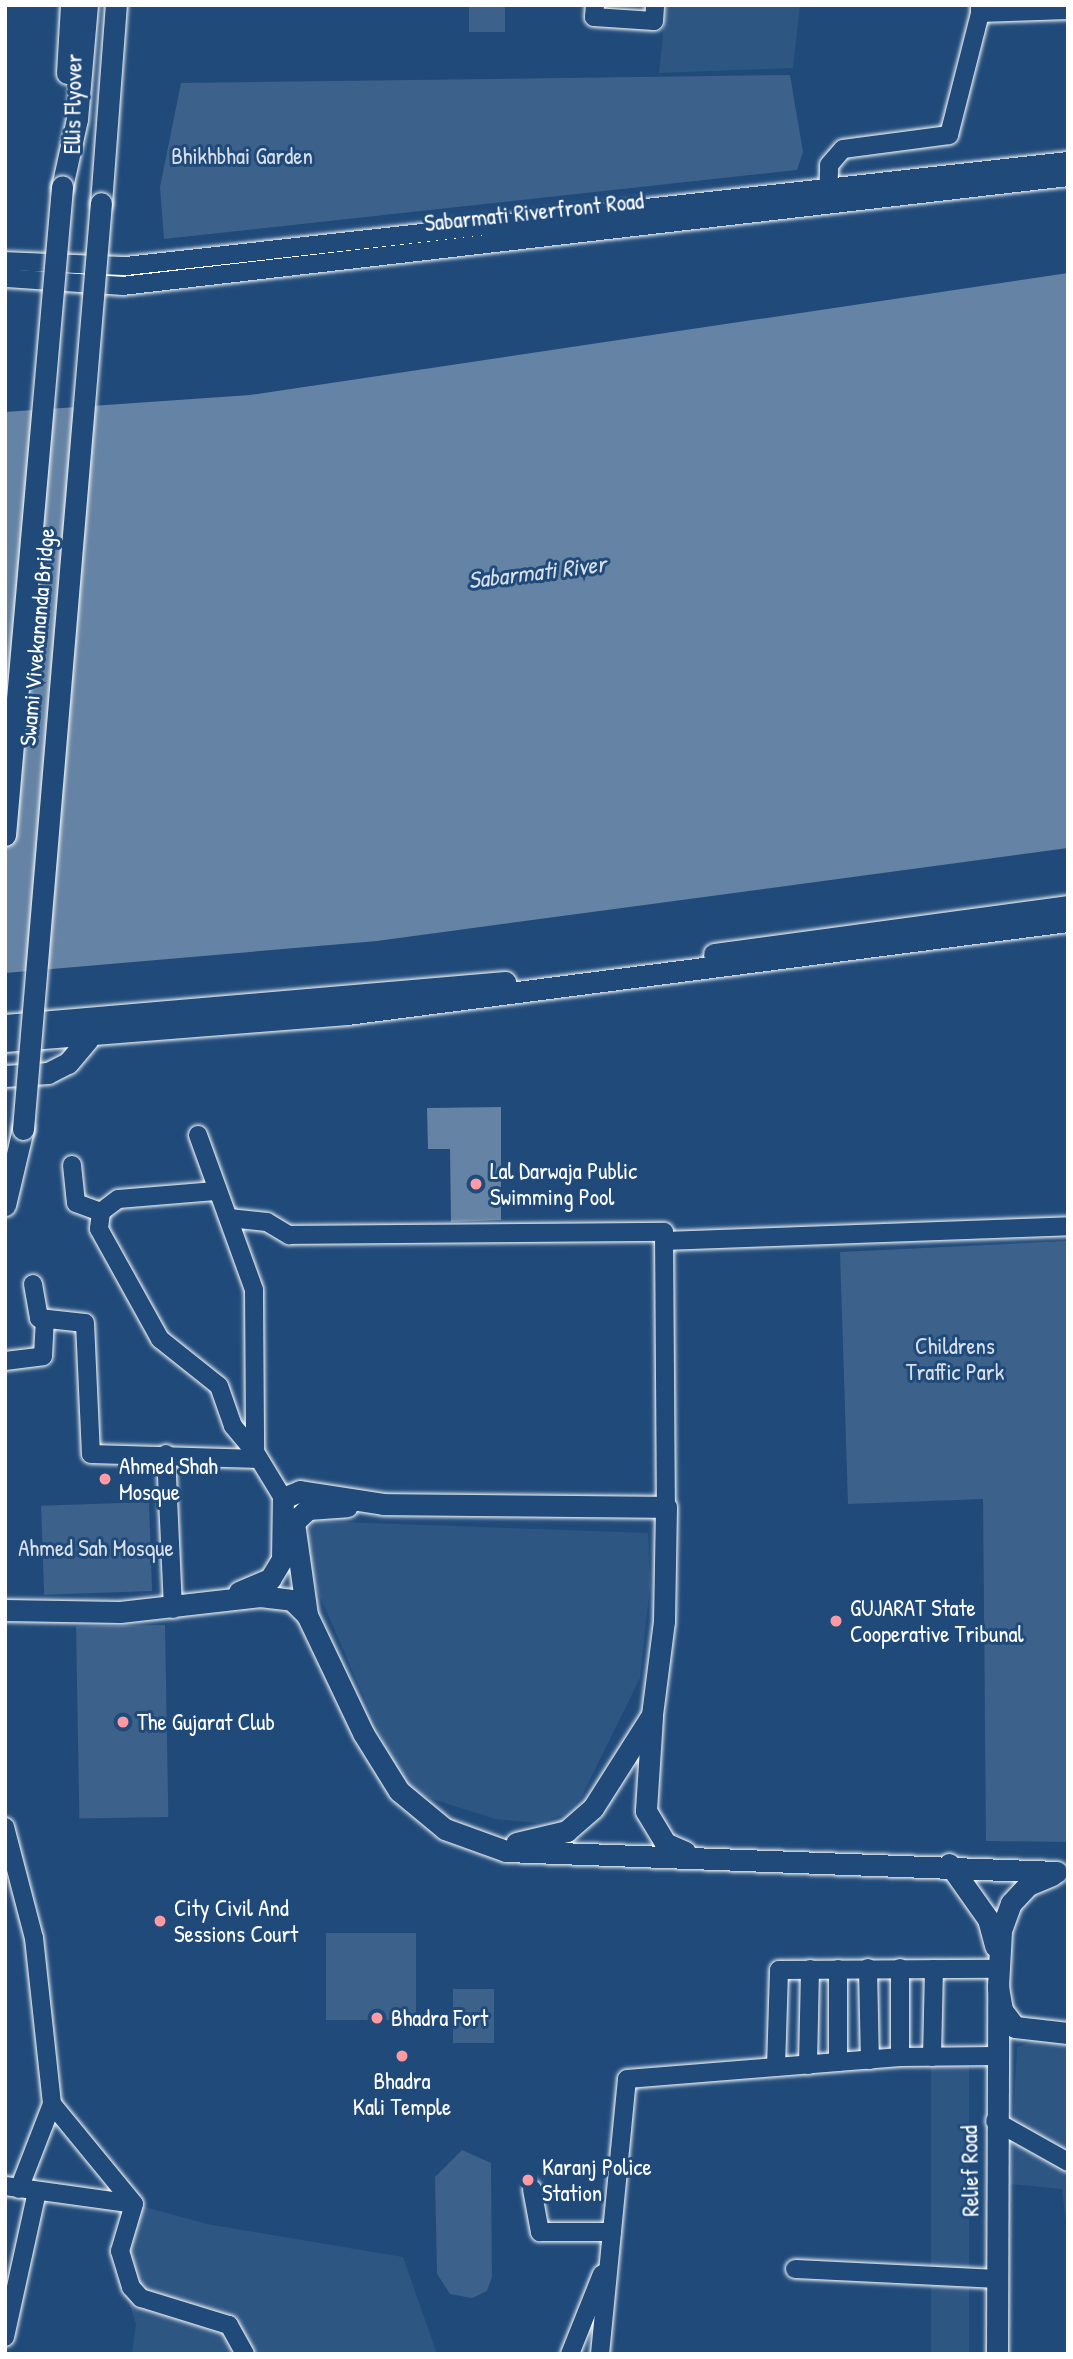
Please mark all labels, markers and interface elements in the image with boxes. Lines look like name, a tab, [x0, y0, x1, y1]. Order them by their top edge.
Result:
street label: Ellis Flyover	[58, 54, 88, 154]
park label: Bhikhbhai Garden	[171, 142, 313, 170]
street label: Sabarmati Riverfront Road	[423, 187, 645, 237]
street label: Swami Vivekananda Bridge	[14, 527, 60, 747]
water label: Sabarmati River	[467, 549, 607, 595]
place label: Lal Darwaja Public Swimming Pool	[490, 1157, 637, 1211]
marker: Lal Darwaja Public Swimming Pool	[468, 1176, 484, 1192]
park label: Childrens Traffic Park	[906, 1332, 1004, 1386]
place label: Ahmed Shah Mosque	[119, 1452, 218, 1506]
marker: Ahmed Shah Mosque	[97, 1471, 113, 1487]
park label: Ahmed Sah Mosque	[18, 1534, 174, 1562]
place label: GUJARAT State Cooperative Tribunal	[850, 1594, 1024, 1648]
marker: GUJARAT State Cooperative Tribunal	[828, 1613, 844, 1629]
place label: The Gujarat Club	[137, 1708, 275, 1736]
marker: The Gujarat Club	[115, 1714, 131, 1730]
place label: City Civil And Sessions Court	[174, 1894, 298, 1948]
marker: City Civil And Sessions Court	[152, 1913, 168, 1929]
place label: Bhadra Fort	[391, 2004, 488, 2032]
marker: Bhadra Fort	[369, 2010, 385, 2026]
marker: Bhadra Kali Temple	[394, 2048, 410, 2064]
place label: Bhadra Kali Temple	[353, 2067, 451, 2121]
street label: Relief Road	[955, 2125, 985, 2217]
place label: Karanj Police Station	[542, 2153, 652, 2207]
marker: Karanj Police Station	[520, 2172, 536, 2188]

